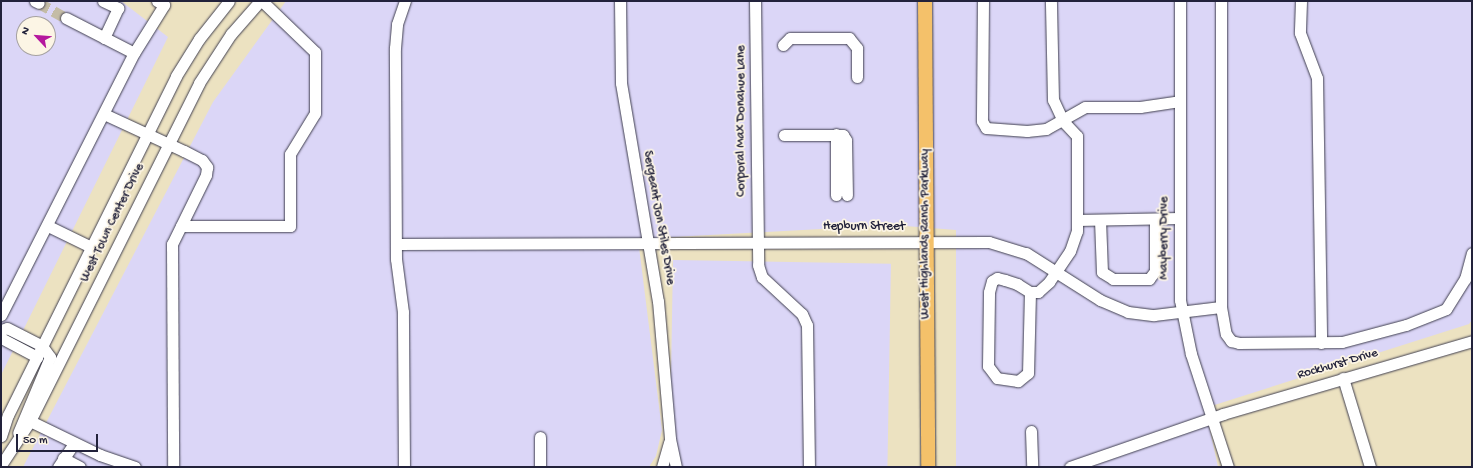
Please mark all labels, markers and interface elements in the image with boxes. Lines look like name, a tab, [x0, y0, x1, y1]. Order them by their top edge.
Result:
north arrow	[16, 16, 56, 56]
text: N	[19, 25, 33, 37]
street label: Corporal Max Donahue Lane	[734, 45, 750, 197]
street label: West Highlands Ranch Parkway	[918, 149, 934, 319]
street label: Sergeant Jon Stiles Drive	[639, 150, 677, 286]
street label: West Town Center Drive	[78, 161, 148, 285]
street label: Mayberry Drive	[1157, 196, 1173, 280]
street label: Hepburn Street	[823, 219, 905, 235]
street label: Rockhurst Drive	[1296, 346, 1380, 384]
scale bar	[18, 426, 100, 452]
text: 50 m	[23, 434, 48, 448]

